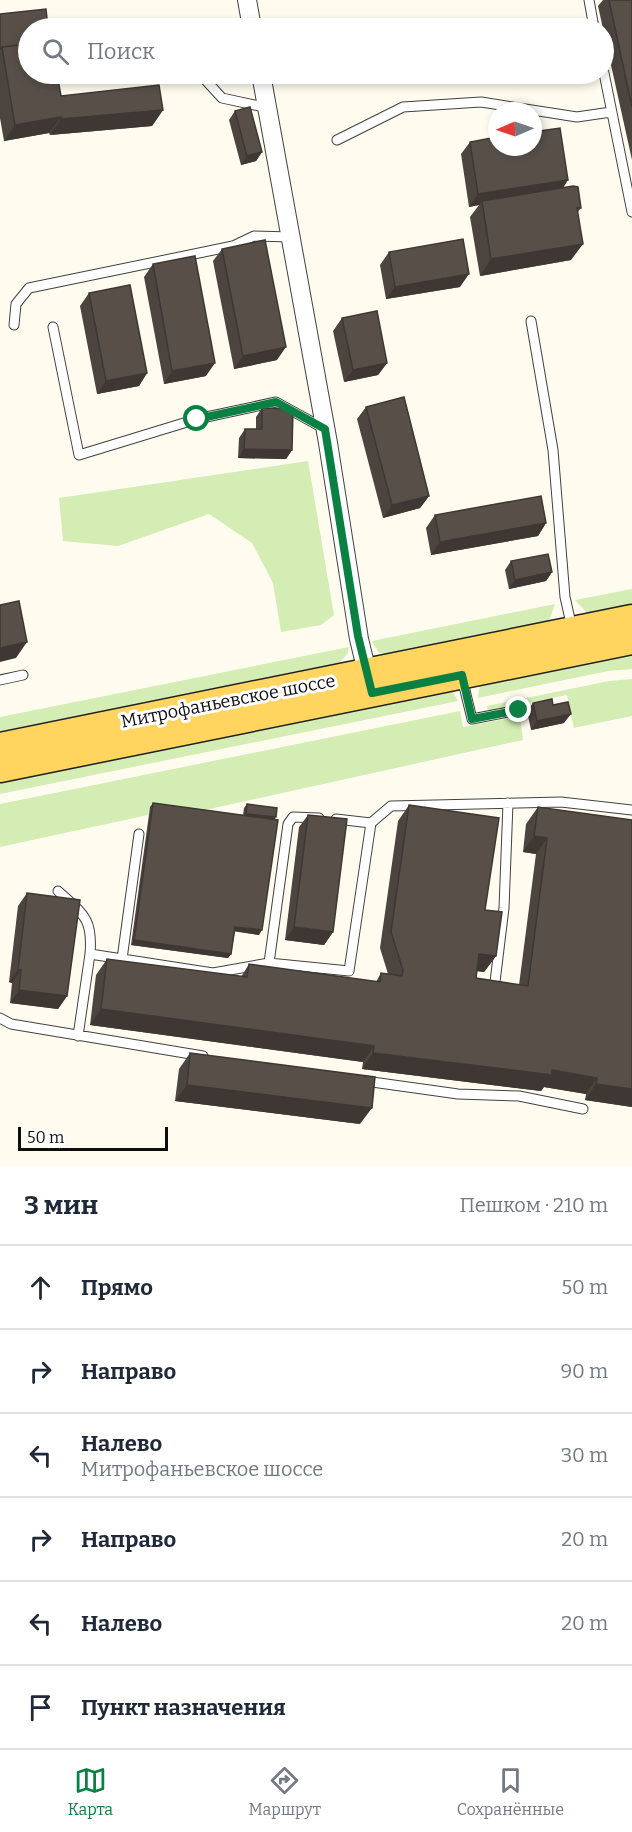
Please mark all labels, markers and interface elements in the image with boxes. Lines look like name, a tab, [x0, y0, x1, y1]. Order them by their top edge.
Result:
search box	[18, 18, 614, 84]
icon: search	[39, 35, 72, 68]
text: Поиск	[87, 38, 155, 65]
north arrow	[488, 102, 542, 156]
route start	[183, 405, 209, 431]
street label: Митрофаньевское шоссе	[119, 669, 337, 733]
route end	[505, 696, 531, 722]
scale bar	[18, 1124, 168, 1152]
text: 50 m	[27, 1128, 64, 1147]
text: 3 мин	[24, 1190, 98, 1221]
text: Пешком · 210 m	[459, 1193, 608, 1217]
icon: ahead	[24, 1271, 57, 1304]
text: Прямо	[81, 1274, 153, 1301]
text: 50 m	[561, 1275, 608, 1299]
icon: right	[24, 1355, 57, 1388]
text: Направо	[81, 1358, 176, 1385]
text: 90 m	[560, 1359, 608, 1383]
text: Налево	[81, 1430, 162, 1457]
icon: left	[24, 1439, 57, 1472]
text: 30 m	[561, 1443, 608, 1467]
text: Митрофаньевское шоссе	[81, 1457, 323, 1481]
icon: right	[24, 1523, 57, 1556]
text: Направо	[81, 1526, 176, 1553]
text: 20 m	[561, 1527, 608, 1551]
icon: left	[24, 1607, 57, 1640]
text: Налево	[81, 1610, 162, 1637]
text: 20 m	[561, 1611, 608, 1635]
icon: arrive	[24, 1691, 57, 1724]
text: Пункт назначения	[81, 1694, 286, 1721]
tab: Карта	[68, 1764, 113, 1819]
tab: Маршрут	[249, 1764, 321, 1819]
tab: Сохранённые	[457, 1764, 564, 1819]

